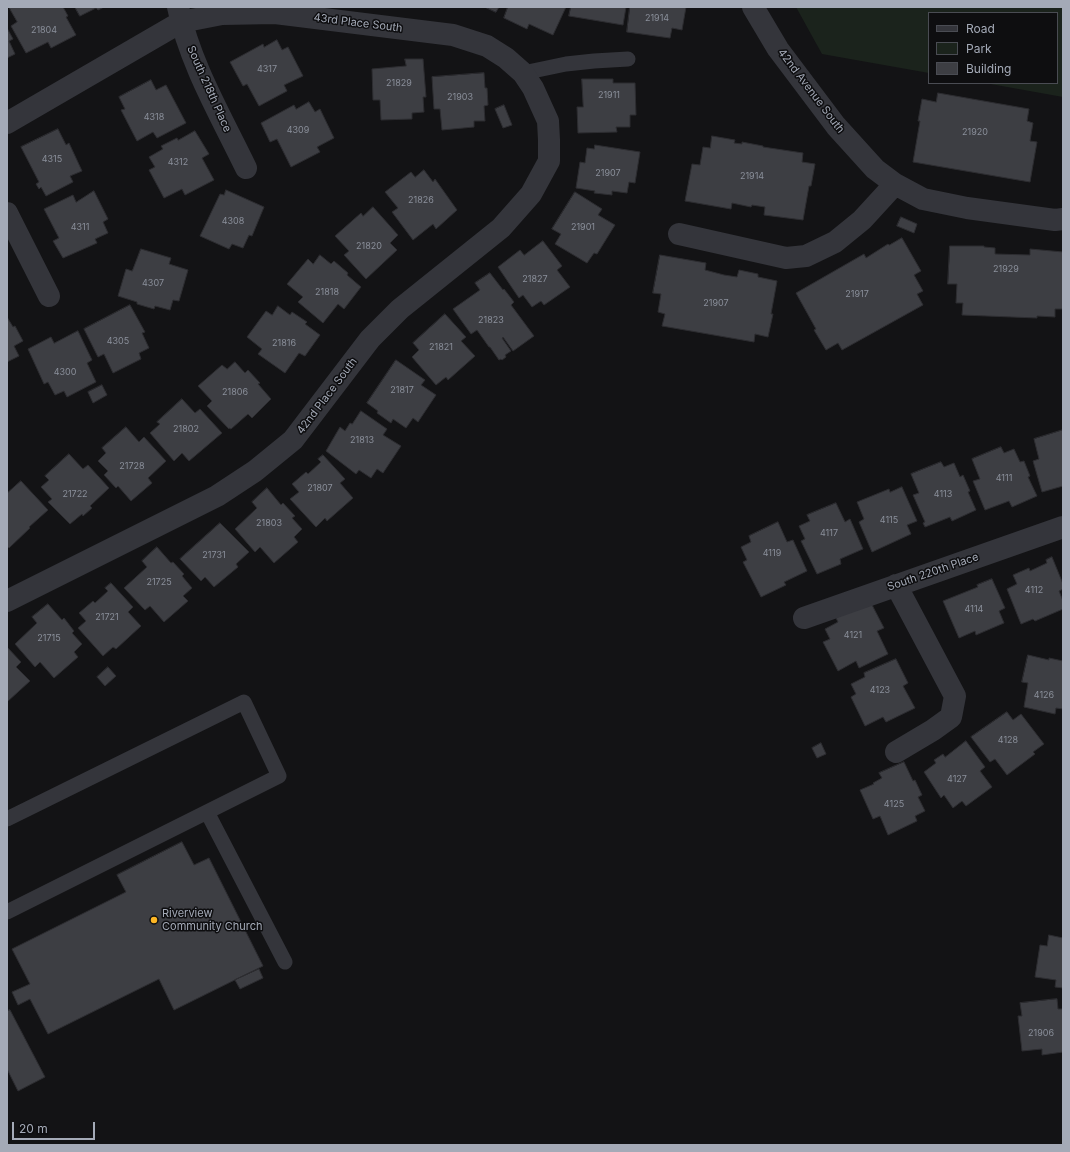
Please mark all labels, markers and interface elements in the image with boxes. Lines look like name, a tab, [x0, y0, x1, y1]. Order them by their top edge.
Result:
street label: 43rd Place South	[313, 11, 403, 35]
legend	[928, 12, 1058, 84]
house number: 21914	[645, 13, 669, 23]
text: Road	[966, 21, 995, 36]
house number: 21804	[31, 25, 57, 35]
text: Park	[966, 41, 992, 56]
street label: South 218th Place	[184, 44, 234, 134]
street label: 42nd Avenue South	[775, 46, 847, 136]
text: Building	[966, 61, 1011, 76]
house number: 4317	[257, 64, 277, 74]
house number: 21829	[386, 78, 412, 88]
house number: 21911	[598, 90, 620, 100]
house number: 21903	[447, 92, 473, 102]
house number: 4318	[144, 112, 164, 122]
house number: 4309	[287, 125, 309, 135]
house number: 21920	[962, 127, 988, 137]
house number: 4315	[42, 154, 62, 164]
house number: 4312	[168, 157, 188, 167]
house number: 21907	[595, 168, 621, 178]
house number: 21914	[740, 171, 764, 181]
house number: 21826	[408, 195, 434, 205]
house number: 4308	[222, 216, 244, 226]
house number: 4311	[71, 222, 89, 232]
house number: 21901	[571, 222, 595, 232]
house number: 21820	[356, 241, 382, 251]
house number: 21929	[993, 264, 1019, 274]
house number: 21827	[522, 274, 548, 284]
house number: 4307	[142, 278, 164, 288]
house number: 21818	[315, 287, 339, 297]
house number: 21917	[845, 289, 869, 299]
house number: 21907	[703, 298, 729, 308]
house number: 21823	[478, 315, 504, 325]
house number: 4305	[107, 336, 129, 346]
house number: 21816	[272, 338, 296, 348]
house number: 21821	[429, 342, 453, 352]
street label: 42nd Place South	[294, 355, 360, 437]
house number: 4300	[54, 367, 76, 377]
house number: 21817	[390, 385, 414, 395]
house number: 21806	[222, 387, 248, 397]
house number: 21802	[173, 424, 199, 434]
house number: 21813	[350, 435, 374, 445]
house number: 21728	[119, 461, 145, 471]
house number: 4111	[996, 473, 1012, 483]
house number: 21807	[307, 483, 333, 493]
house number: 21722	[62, 489, 88, 499]
house number: 4113	[934, 489, 952, 499]
house number: 4115	[880, 515, 898, 525]
house number: 21803	[256, 518, 282, 528]
house number: 4117	[820, 528, 838, 538]
house number: 4119	[763, 548, 781, 558]
house number: 21731	[202, 550, 226, 560]
street label: South 220th Place	[886, 550, 980, 594]
house number: 21725	[146, 577, 172, 587]
house number: 4112	[1025, 585, 1043, 595]
house number: 4114	[965, 604, 983, 614]
house number: 21721	[95, 612, 119, 622]
house number: 4121	[844, 630, 862, 640]
house number: 21715	[37, 633, 61, 643]
house number: 4123	[870, 685, 890, 695]
house number: 4126	[1034, 690, 1054, 700]
house number: 4128	[998, 735, 1018, 745]
house number: 4127	[947, 774, 967, 784]
house number: 4125	[884, 799, 904, 809]
place label: Riverview Community Church	[162, 907, 262, 933]
marker: Riverview Community Church	[149, 915, 159, 925]
house number: 21906	[1028, 1028, 1054, 1038]
scale bar	[14, 1114, 97, 1140]
text: 20 m	[19, 1121, 48, 1136]

